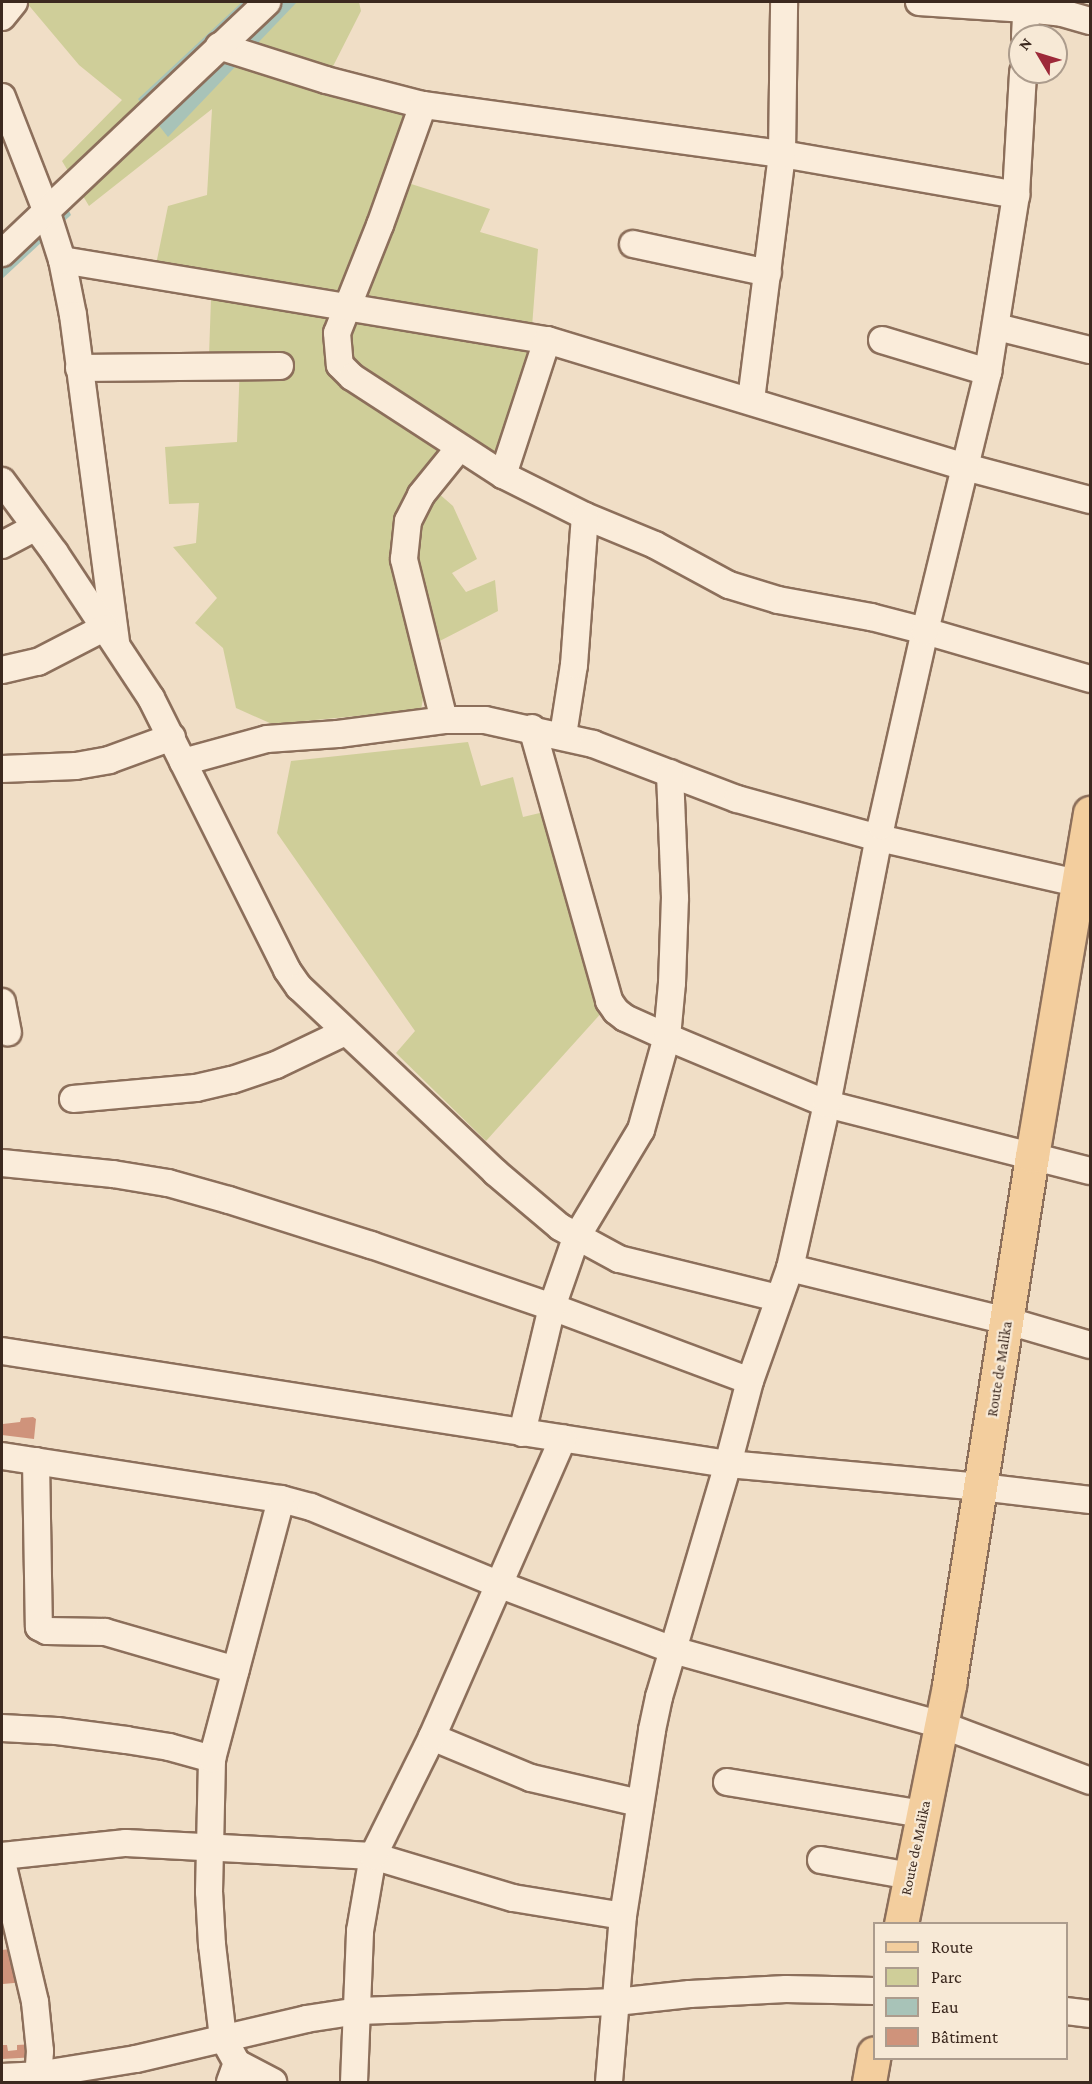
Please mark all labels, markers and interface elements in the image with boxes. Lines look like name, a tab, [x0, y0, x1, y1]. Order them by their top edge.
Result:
north arrow	[1008, 24, 1068, 84]
text: N	[1015, 34, 1035, 53]
street label: Route de Malika	[984, 1320, 1016, 1418]
street label: Route de Malika	[897, 1799, 935, 1897]
legend	[873, 1922, 1068, 2060]
text: Route	[931, 1937, 973, 1957]
text: Parc	[931, 1967, 962, 1987]
text: Eau	[931, 1997, 959, 2017]
text: Bâtiment	[931, 2027, 998, 2047]

